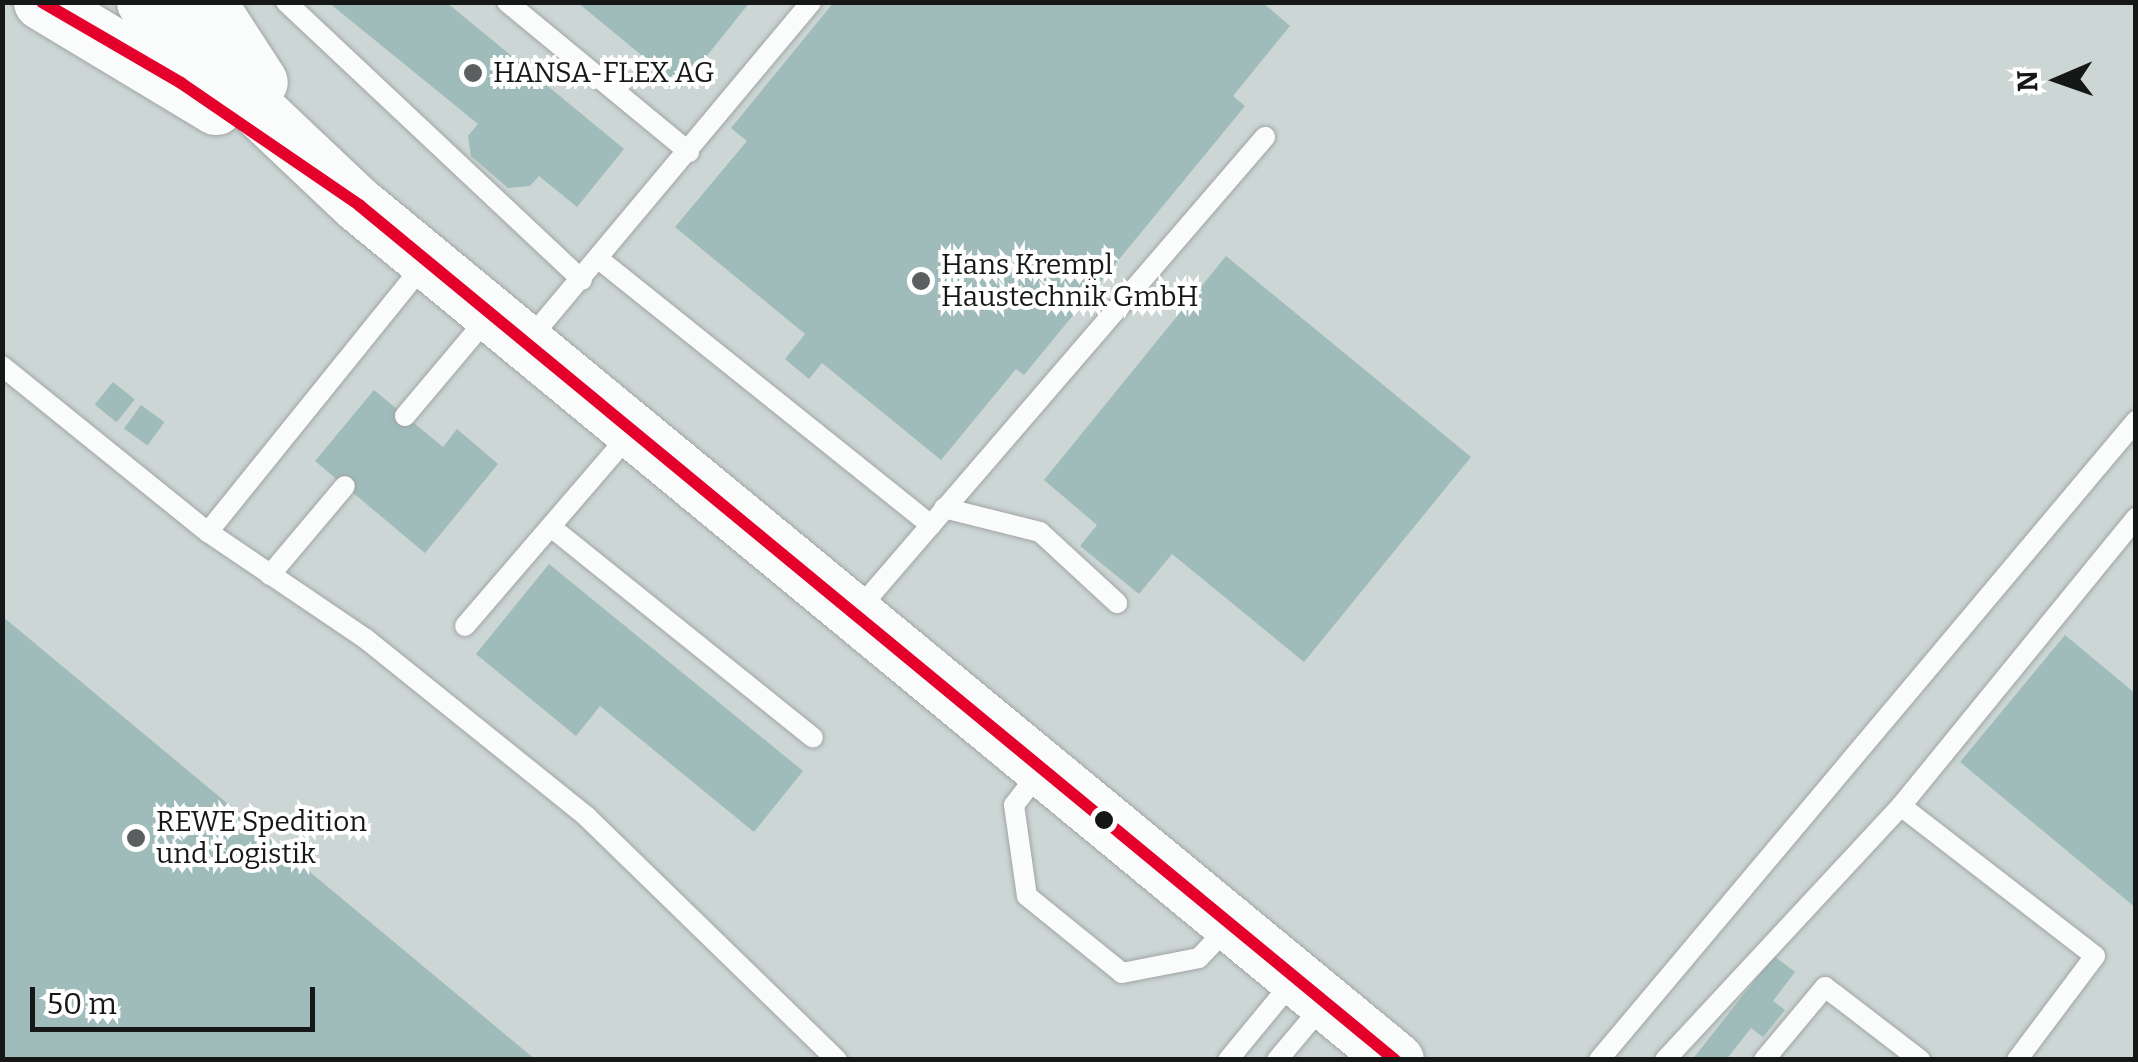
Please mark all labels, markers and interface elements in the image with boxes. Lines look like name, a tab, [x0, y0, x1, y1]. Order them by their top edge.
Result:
north arrow	[2008, 30, 2108, 130]
place label: HANSA-FLEX AG	[493, 56, 714, 90]
marker: HANSA-FLEX AG	[462, 62, 484, 84]
text: N	[2011, 70, 2044, 92]
place label: Hans Krempl Haustechnik GmbH	[941, 248, 1199, 314]
marker: Hans Krempl Haustechnik GmbH	[910, 270, 932, 292]
place label: REWE Spedition und Logistik	[156, 805, 367, 871]
unlabelled marker	[1094, 810, 1114, 830]
marker: REWE Spedition und Logistik	[125, 827, 147, 849]
scale bar	[35, 967, 320, 1029]
text: 50 m	[47, 986, 117, 1022]

